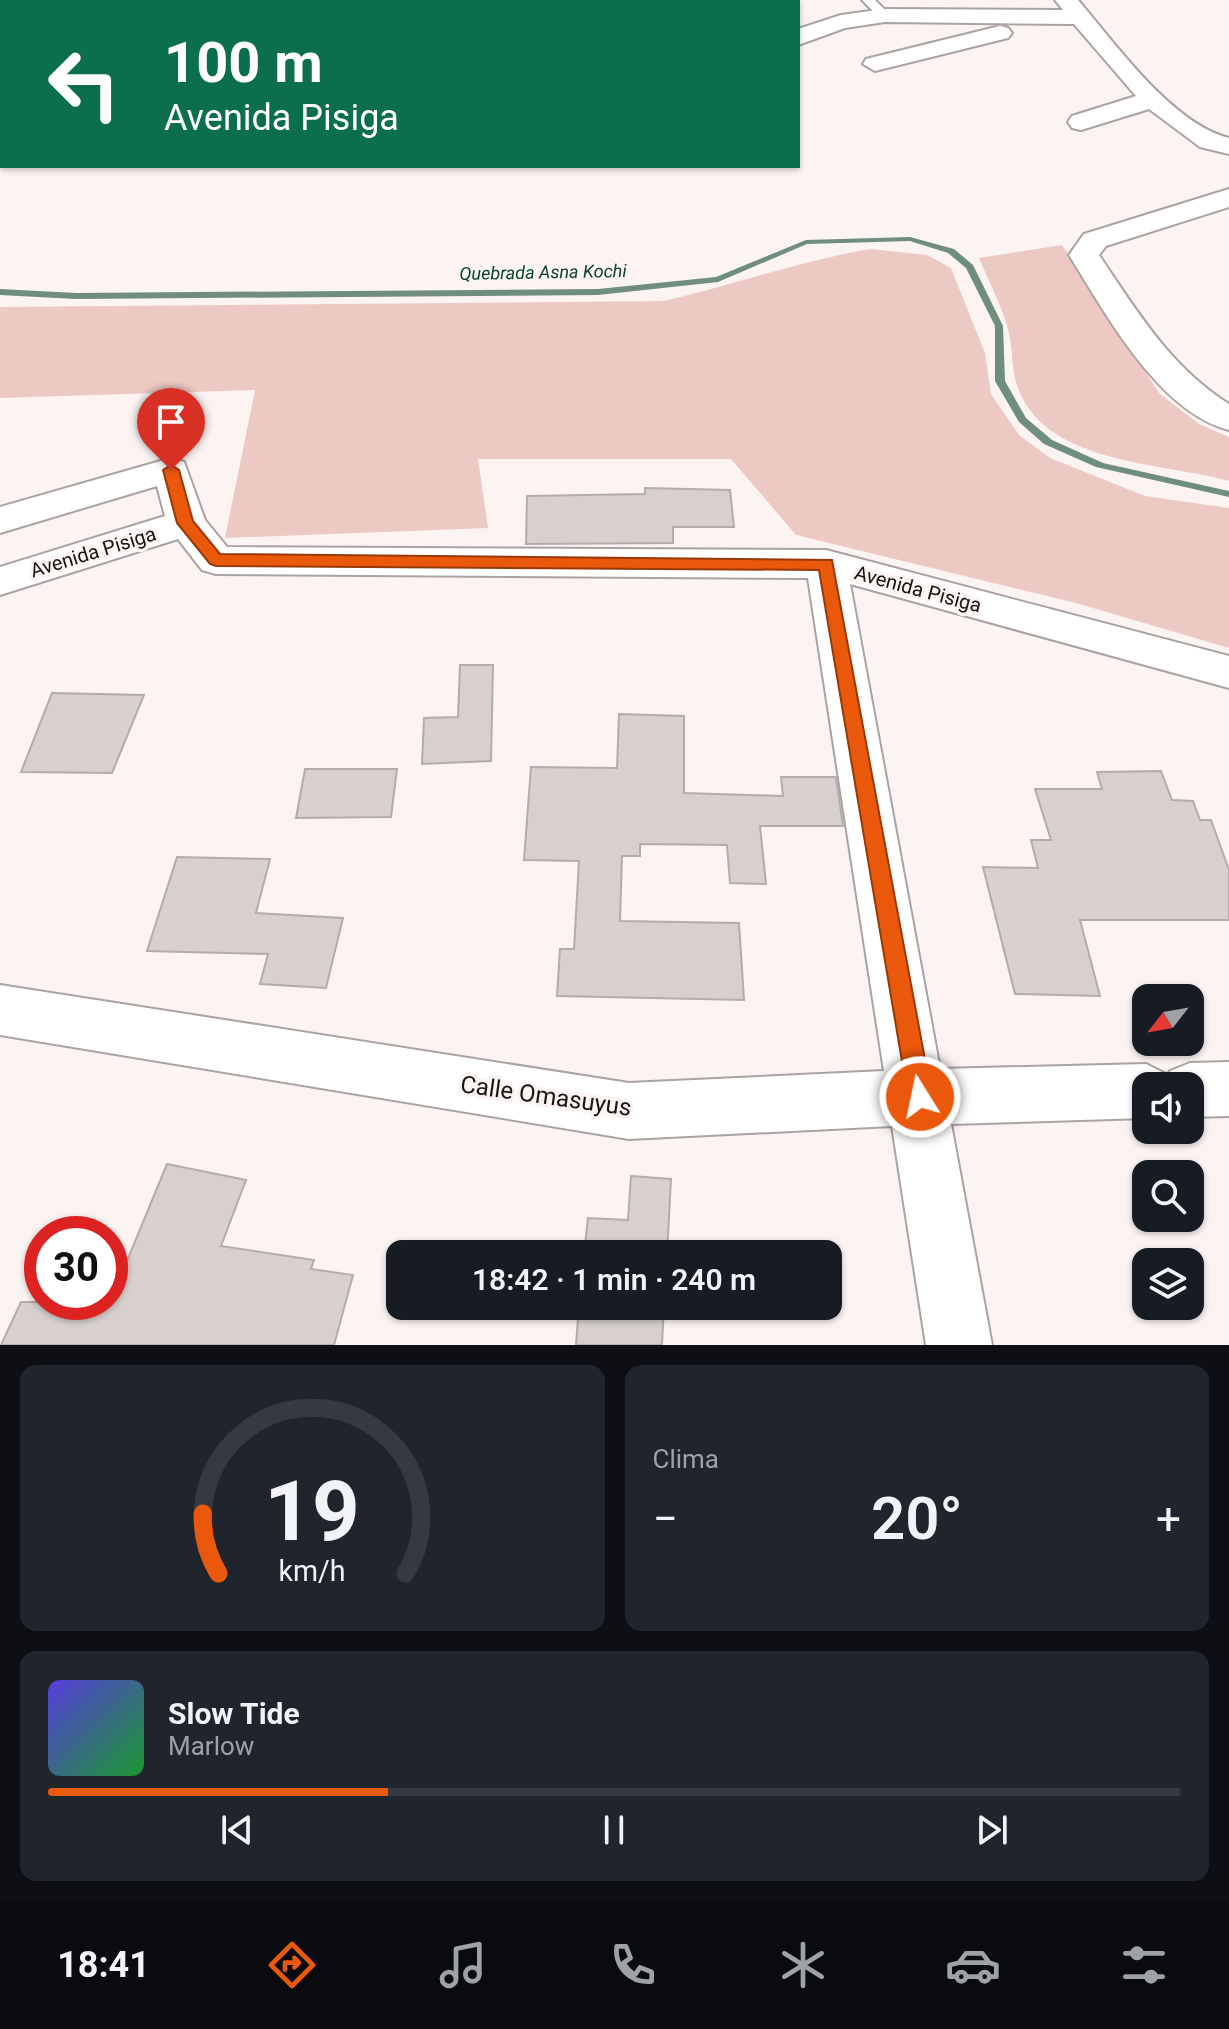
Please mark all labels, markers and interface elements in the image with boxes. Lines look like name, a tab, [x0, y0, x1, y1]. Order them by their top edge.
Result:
text: 100 m	[164, 30, 323, 96]
icon: left	[32, 32, 136, 136]
text: Avenida Pisiga	[164, 97, 399, 139]
water label: Quebrada Asna Kochi	[459, 260, 628, 284]
pin	[137, 388, 205, 470]
icon: arrive	[149, 400, 193, 444]
street label: Avenida Pisiga	[27, 521, 159, 583]
street label: Avenida Pisiga	[852, 561, 984, 617]
north arrow	[1132, 984, 1204, 1056]
map controls	[1132, 984, 1204, 1320]
position arrow	[878, 1055, 962, 1139]
street label: Calle Omasuyus	[459, 1070, 633, 1122]
button: sound	[1132, 1072, 1204, 1144]
button: search	[1132, 1160, 1204, 1232]
speed limit sign: 30	[24, 1216, 128, 1320]
button: layers	[1132, 1248, 1204, 1320]
text: 18:42 · 1 min · 240 m	[472, 1262, 756, 1297]
text: Clima	[653, 1444, 719, 1474]
text: 19	[265, 1463, 360, 1560]
text: 20°	[871, 1483, 963, 1554]
text: −	[653, 1493, 678, 1545]
text: +	[1156, 1493, 1181, 1545]
text: km/h	[279, 1554, 346, 1588]
text: Slow Tide	[168, 1696, 300, 1731]
text: Marlow	[168, 1731, 254, 1761]
icon: previous	[215, 1808, 259, 1852]
icon: pause	[592, 1808, 636, 1852]
icon: next	[970, 1808, 1014, 1852]
icon: directions	[264, 1937, 320, 1993]
icon: music	[435, 1937, 491, 1993]
icon: phone	[605, 1937, 661, 1993]
icon: climate	[775, 1937, 831, 1993]
icon: car	[945, 1937, 1001, 1993]
icon: filters	[1116, 1937, 1172, 1993]
text: 18:41	[57, 1944, 150, 1986]

